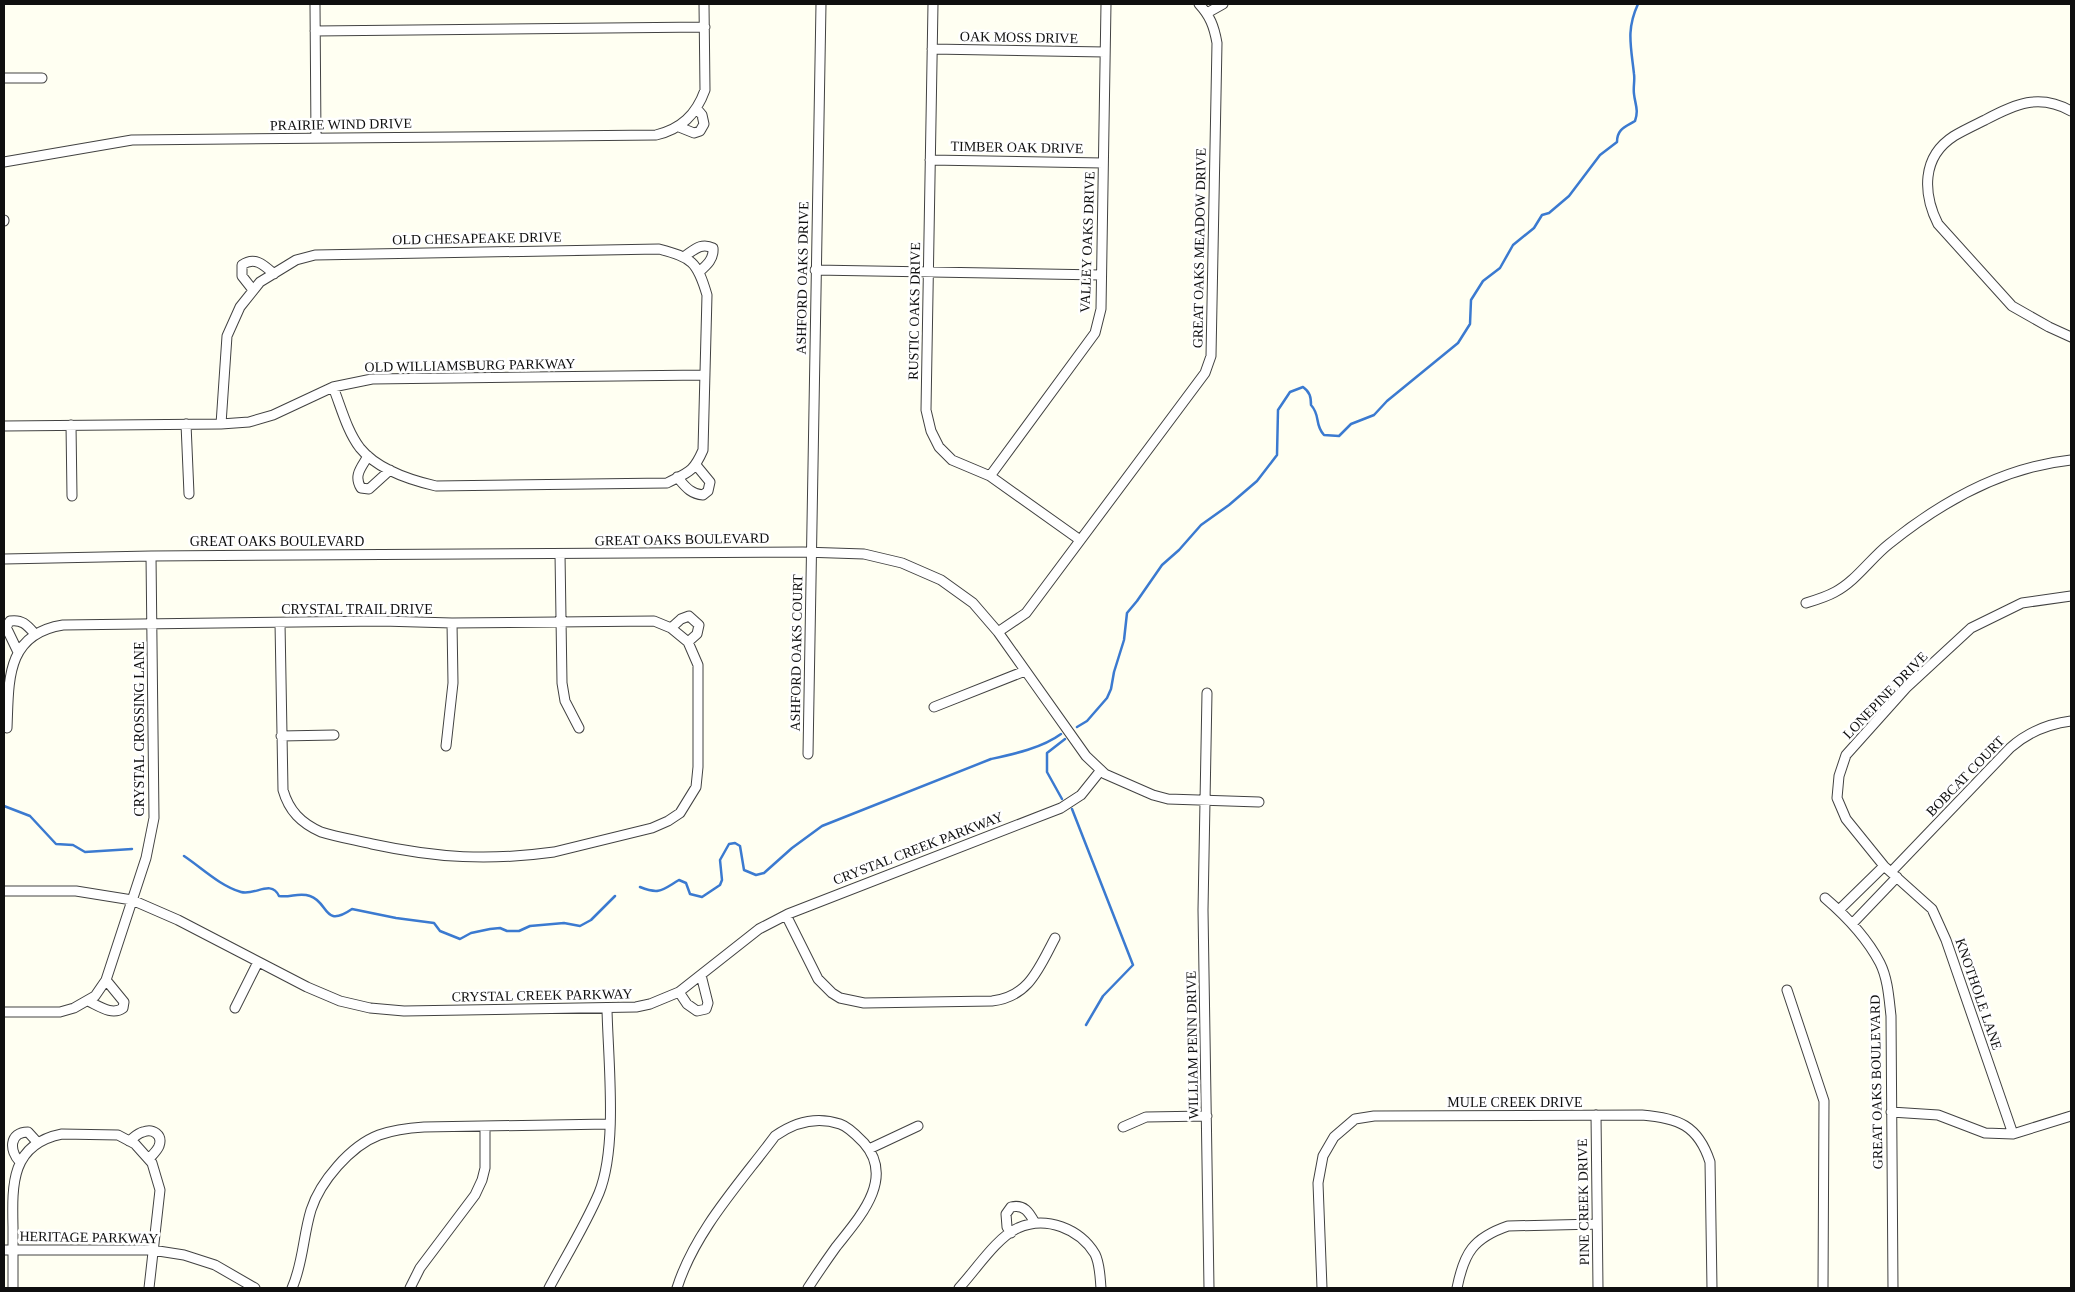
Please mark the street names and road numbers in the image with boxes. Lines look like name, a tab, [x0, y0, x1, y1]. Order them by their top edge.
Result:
street label: OAK MOSS DRIVE	[960, 29, 1078, 46]
street label: PRAIRIE WIND DRIVE	[270, 116, 412, 133]
street label: TIMBER OAK DRIVE	[950, 139, 1084, 156]
street label: GREAT OAKS MEADOW DRIVE	[1190, 148, 1209, 348]
street label: VALLEY OAKS DRIVE	[1078, 171, 1097, 313]
street label: ASHFORD OAKS DRIVE	[794, 201, 811, 355]
street label: OLD CHESAPEAKE DRIVE	[392, 230, 562, 247]
street label: RUSTIC OAKS DRIVE	[906, 242, 923, 380]
street label: OLD WILLIAMSBURG PARKWAY	[364, 356, 576, 375]
street label: GREAT OAKS BOULEVARD	[595, 530, 769, 549]
street label: GREAT OAKS BOULEVARD	[190, 534, 364, 549]
street label: ASHFORD OAKS COURT	[788, 574, 805, 732]
street label: CRYSTAL TRAIL DRIVE	[281, 602, 433, 617]
street label: CRYSTAL CROSSING LANE	[132, 642, 147, 816]
street label: LONEPINE DRIVE	[1840, 649, 1931, 742]
street label: BOBCAT COURT	[1923, 733, 2008, 819]
street label: CRYSTAL CREEK PARKWAY	[831, 809, 1005, 888]
street label: KNOTHOLE LANE	[1952, 936, 2005, 1052]
street label: WILLIAM PENN DRIVE	[1184, 971, 1201, 1119]
street label: CRYSTAL CREEK PARKWAY	[451, 986, 633, 1005]
street label: GREAT OAKS BOULEVARD	[1867, 995, 1886, 1169]
street label: MULE CREEK DRIVE	[1447, 1095, 1583, 1110]
street label: PINE CREEK DRIVE	[1575, 1138, 1592, 1266]
street label: HERITAGE PARKWAY	[19, 1229, 159, 1246]

